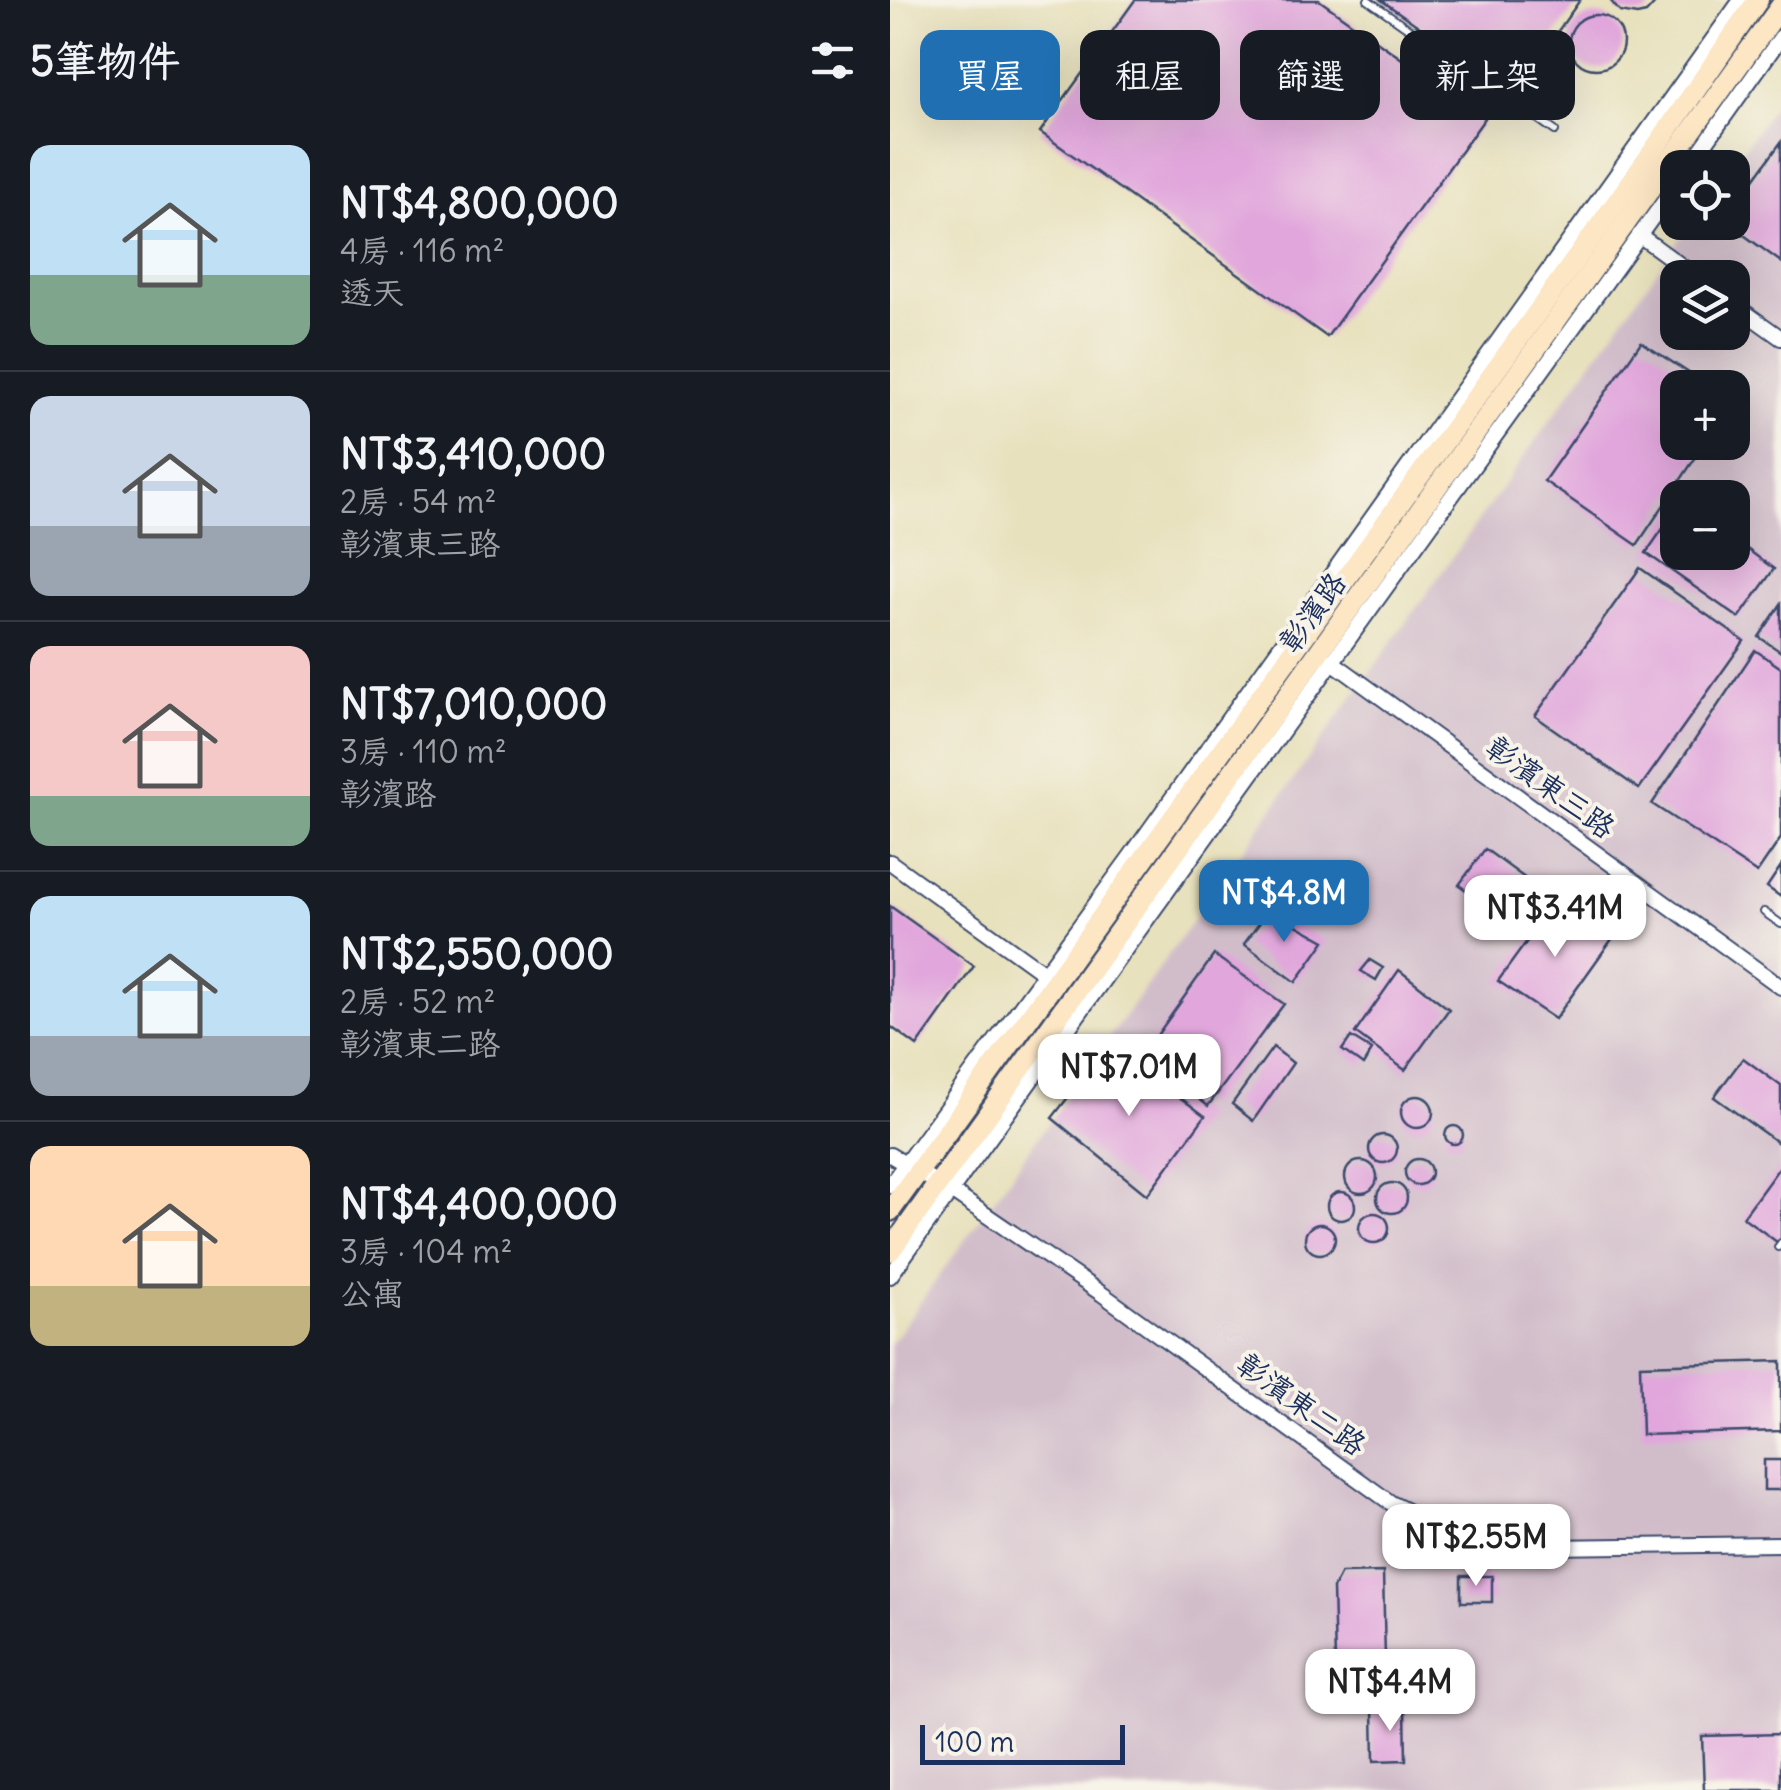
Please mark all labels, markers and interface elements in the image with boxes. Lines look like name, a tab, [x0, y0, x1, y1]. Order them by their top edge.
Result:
chip: 買屋	[920, 30, 1060, 120]
chip: 租屋	[1080, 30, 1220, 120]
chip: 篩選	[1240, 30, 1380, 120]
chip: 新上架	[1400, 30, 1575, 120]
icon: filters	[805, 33, 860, 88]
text: 5筆物件	[30, 35, 180, 87]
map controls	[1660, 150, 1750, 570]
button: locate	[1660, 150, 1750, 240]
text: NT$4,800,000	[340, 177, 619, 229]
icon: home	[110, 185, 230, 305]
text: 4房 · 116 m²	[340, 230, 504, 271]
button: layers	[1660, 260, 1750, 350]
text: 透天	[340, 272, 404, 313]
button: +	[1660, 370, 1750, 460]
text: NT$3,410,000	[340, 428, 606, 480]
icon: home	[110, 436, 230, 556]
button: −	[1660, 480, 1750, 570]
text: 2房 · 54 m²	[340, 481, 496, 522]
text: 彰濱東三路	[340, 523, 500, 564]
street label: 彰濱路	[1270, 564, 1354, 660]
text: NT$7,010,000	[340, 678, 607, 730]
icon: home	[110, 686, 230, 806]
street label: 彰濱東三路	[1479, 728, 1623, 846]
text: 3房 · 110 m²	[340, 731, 507, 772]
text: 彰濱路	[340, 773, 436, 814]
pin: NT$4.8M	[1192, 860, 1376, 945]
text: NT$4.8M	[1221, 872, 1347, 913]
pin: NT$3.41M	[1452, 875, 1658, 960]
text: NT$3.41M	[1486, 887, 1624, 928]
text: NT$2,550,000	[340, 928, 614, 980]
icon: home	[110, 936, 230, 1056]
text: 2房 · 52 m²	[340, 981, 495, 1022]
text: 彰濱東二路	[340, 1023, 500, 1064]
pin: NT$7.01M	[1026, 1034, 1232, 1119]
text: NT$7.01M	[1060, 1046, 1198, 1087]
text: NT$4,400,000	[340, 1178, 618, 1230]
icon: home	[110, 1186, 230, 1306]
text: 3房 · 104 m²	[340, 1231, 512, 1272]
text: 公寓	[340, 1273, 404, 1314]
street label: 彰濱東二路	[1230, 1345, 1374, 1463]
pin: NT$2.55M	[1373, 1504, 1579, 1589]
text: NT$2.55M	[1404, 1516, 1548, 1557]
pin: NT$4.4M	[1298, 1649, 1482, 1734]
text: NT$4.4M	[1327, 1661, 1453, 1702]
scale bar	[920, 1720, 1125, 1764]
text: 100 m	[935, 1724, 1014, 1760]

